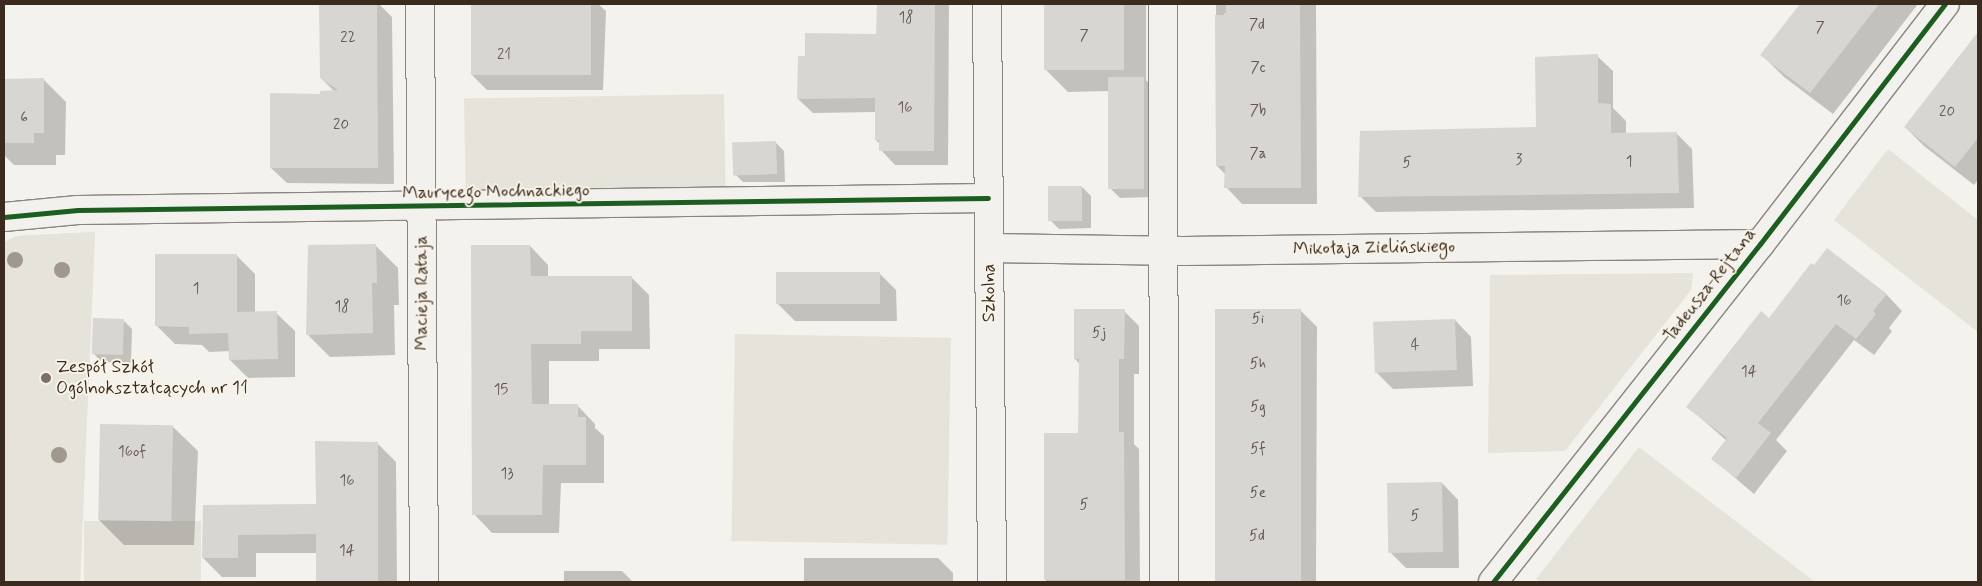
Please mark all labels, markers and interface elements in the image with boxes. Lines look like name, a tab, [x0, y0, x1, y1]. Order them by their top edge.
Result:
house number: 18	[899, 10, 913, 28]
house number: 7d	[1249, 17, 1265, 35]
house number: 7	[1815, 20, 1825, 38]
house number: 7	[1079, 28, 1089, 46]
house number: 22	[340, 30, 356, 48]
house number: 21	[497, 47, 511, 65]
house number: 7c	[1250, 60, 1266, 78]
house number: 16	[898, 100, 912, 118]
house number: 7b	[1250, 103, 1266, 121]
house number: 20	[1939, 104, 1955, 122]
house number: 6	[20, 110, 28, 128]
house number: 20	[333, 117, 349, 135]
house number: 7a	[1250, 146, 1266, 164]
house number: 3	[1516, 152, 1522, 170]
house number: 1	[1626, 154, 1632, 172]
house number: 5	[1403, 155, 1411, 173]
street label: Maurycego Mochnackiego	[401, 180, 591, 204]
street label: Tadeusza Rejtana	[1659, 224, 1761, 346]
street label: Macieja Rataja	[411, 235, 433, 351]
street label: Mikołaja Zielińskiego	[1292, 236, 1456, 260]
street label: Szkolna	[978, 264, 1000, 322]
house number: 1	[193, 281, 199, 299]
house number: 16	[1837, 293, 1851, 311]
house number: 18	[335, 299, 349, 317]
house number: 5i	[1252, 311, 1264, 329]
house number: 5j	[1092, 325, 1106, 343]
house number: 4	[1411, 337, 1419, 355]
house number: 5h	[1250, 356, 1266, 374]
place label: Zespół Szkół Ogólnokształcących nr 11	[56, 357, 248, 399]
house number: 14	[1741, 364, 1757, 382]
marker: Zespół Szkół Ogólnokształcących nr 11	[40, 372, 52, 384]
house number: 15	[494, 382, 508, 400]
house number: 5g	[1250, 399, 1266, 417]
house number: 5f	[1250, 441, 1266, 459]
house number: 16of	[118, 444, 146, 462]
house number: 13	[500, 466, 514, 484]
house number: 16	[340, 473, 354, 491]
house number: 5e	[1250, 485, 1266, 503]
house number: 5	[1080, 497, 1088, 515]
house number: 5	[1411, 508, 1419, 526]
house number: 5d	[1249, 528, 1265, 546]
house number: 14	[339, 543, 355, 561]

